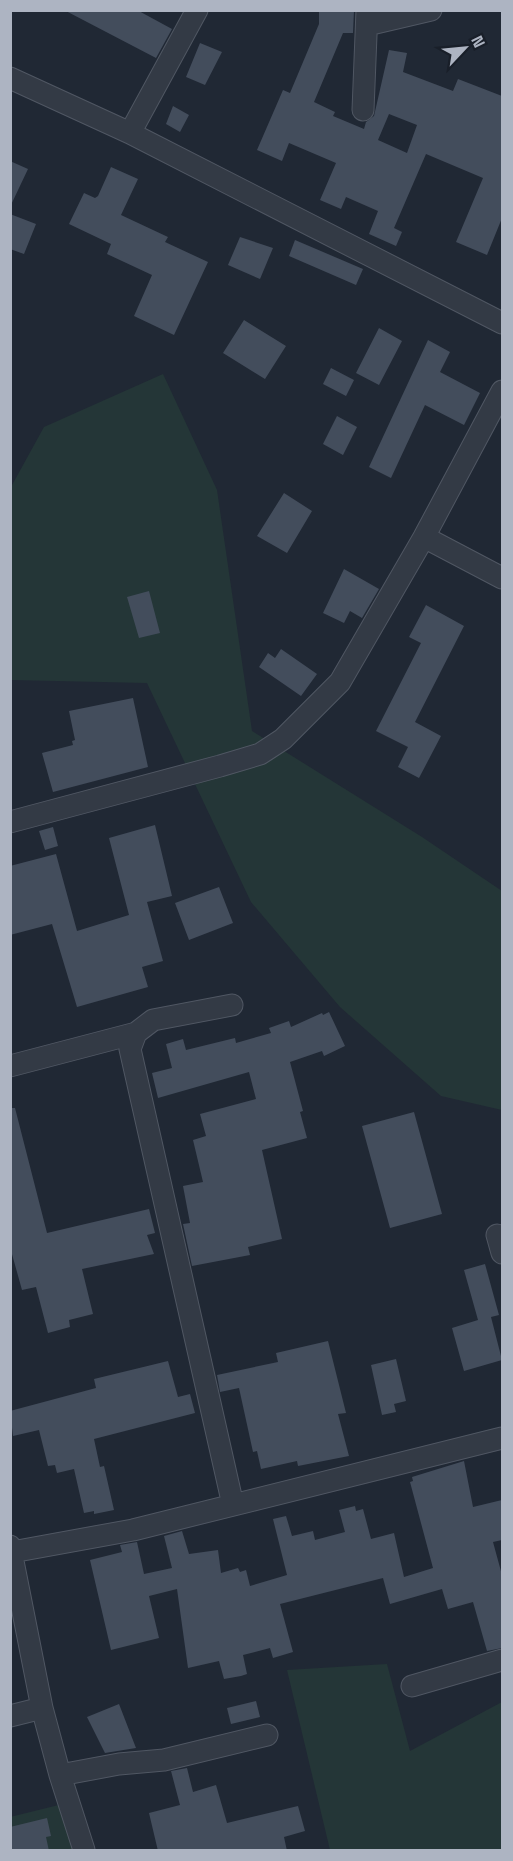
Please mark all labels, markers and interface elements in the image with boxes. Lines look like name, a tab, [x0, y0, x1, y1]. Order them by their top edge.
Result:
north arrow	[435, 18, 495, 78]
text: N	[466, 32, 490, 51]

